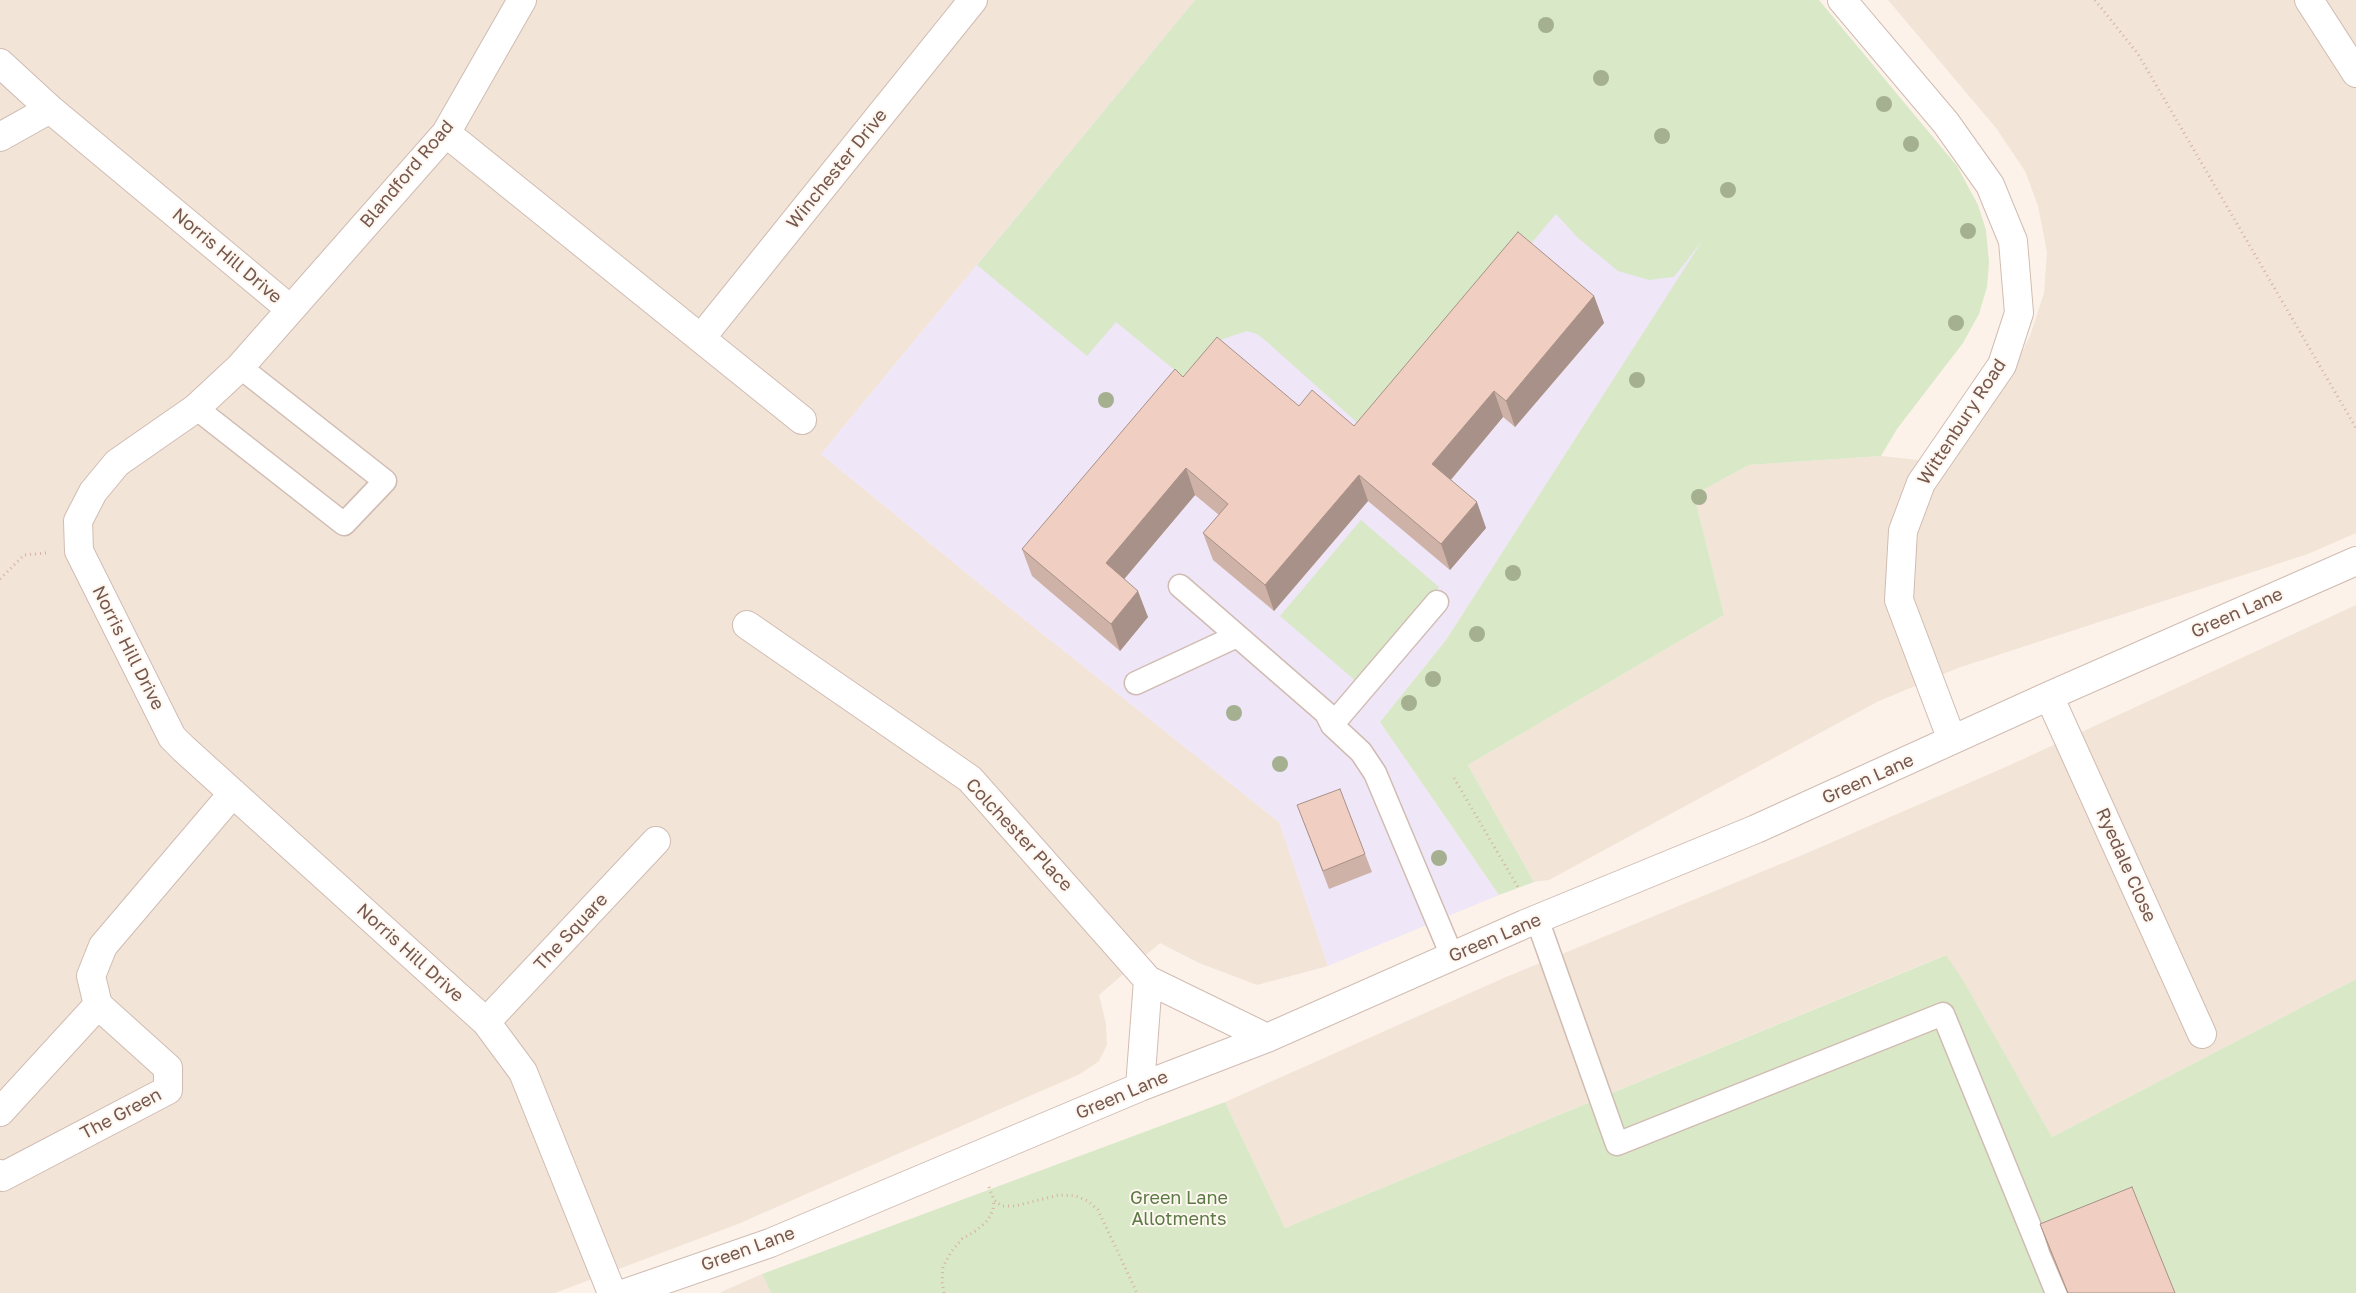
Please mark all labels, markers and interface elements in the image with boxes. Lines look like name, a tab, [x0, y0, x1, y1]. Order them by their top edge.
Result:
street label: Winchester Drive	[782, 105, 892, 233]
street label: Blandford Road	[356, 116, 458, 232]
street label: Norris Hill Drive	[168, 204, 286, 308]
street label: Wittenbury Road	[1913, 355, 2011, 489]
street label: Norris Hill Drive	[87, 582, 169, 714]
street label: Green Lane	[2188, 583, 2286, 643]
street label: Green Lane	[1819, 749, 1917, 809]
street label: Colchester Place	[961, 774, 1077, 896]
street label: Ryedale Close	[2091, 805, 2161, 925]
street label: The Square	[530, 889, 612, 975]
street label: Norris Hill Drive	[352, 899, 468, 1007]
street label: Green Lane	[1446, 909, 1544, 967]
street label: Green Lane	[1073, 1066, 1171, 1124]
street label: The Green	[77, 1084, 165, 1144]
park label: Green Lane Allotments	[1130, 1187, 1228, 1230]
street label: Green Lane	[698, 1222, 798, 1276]

